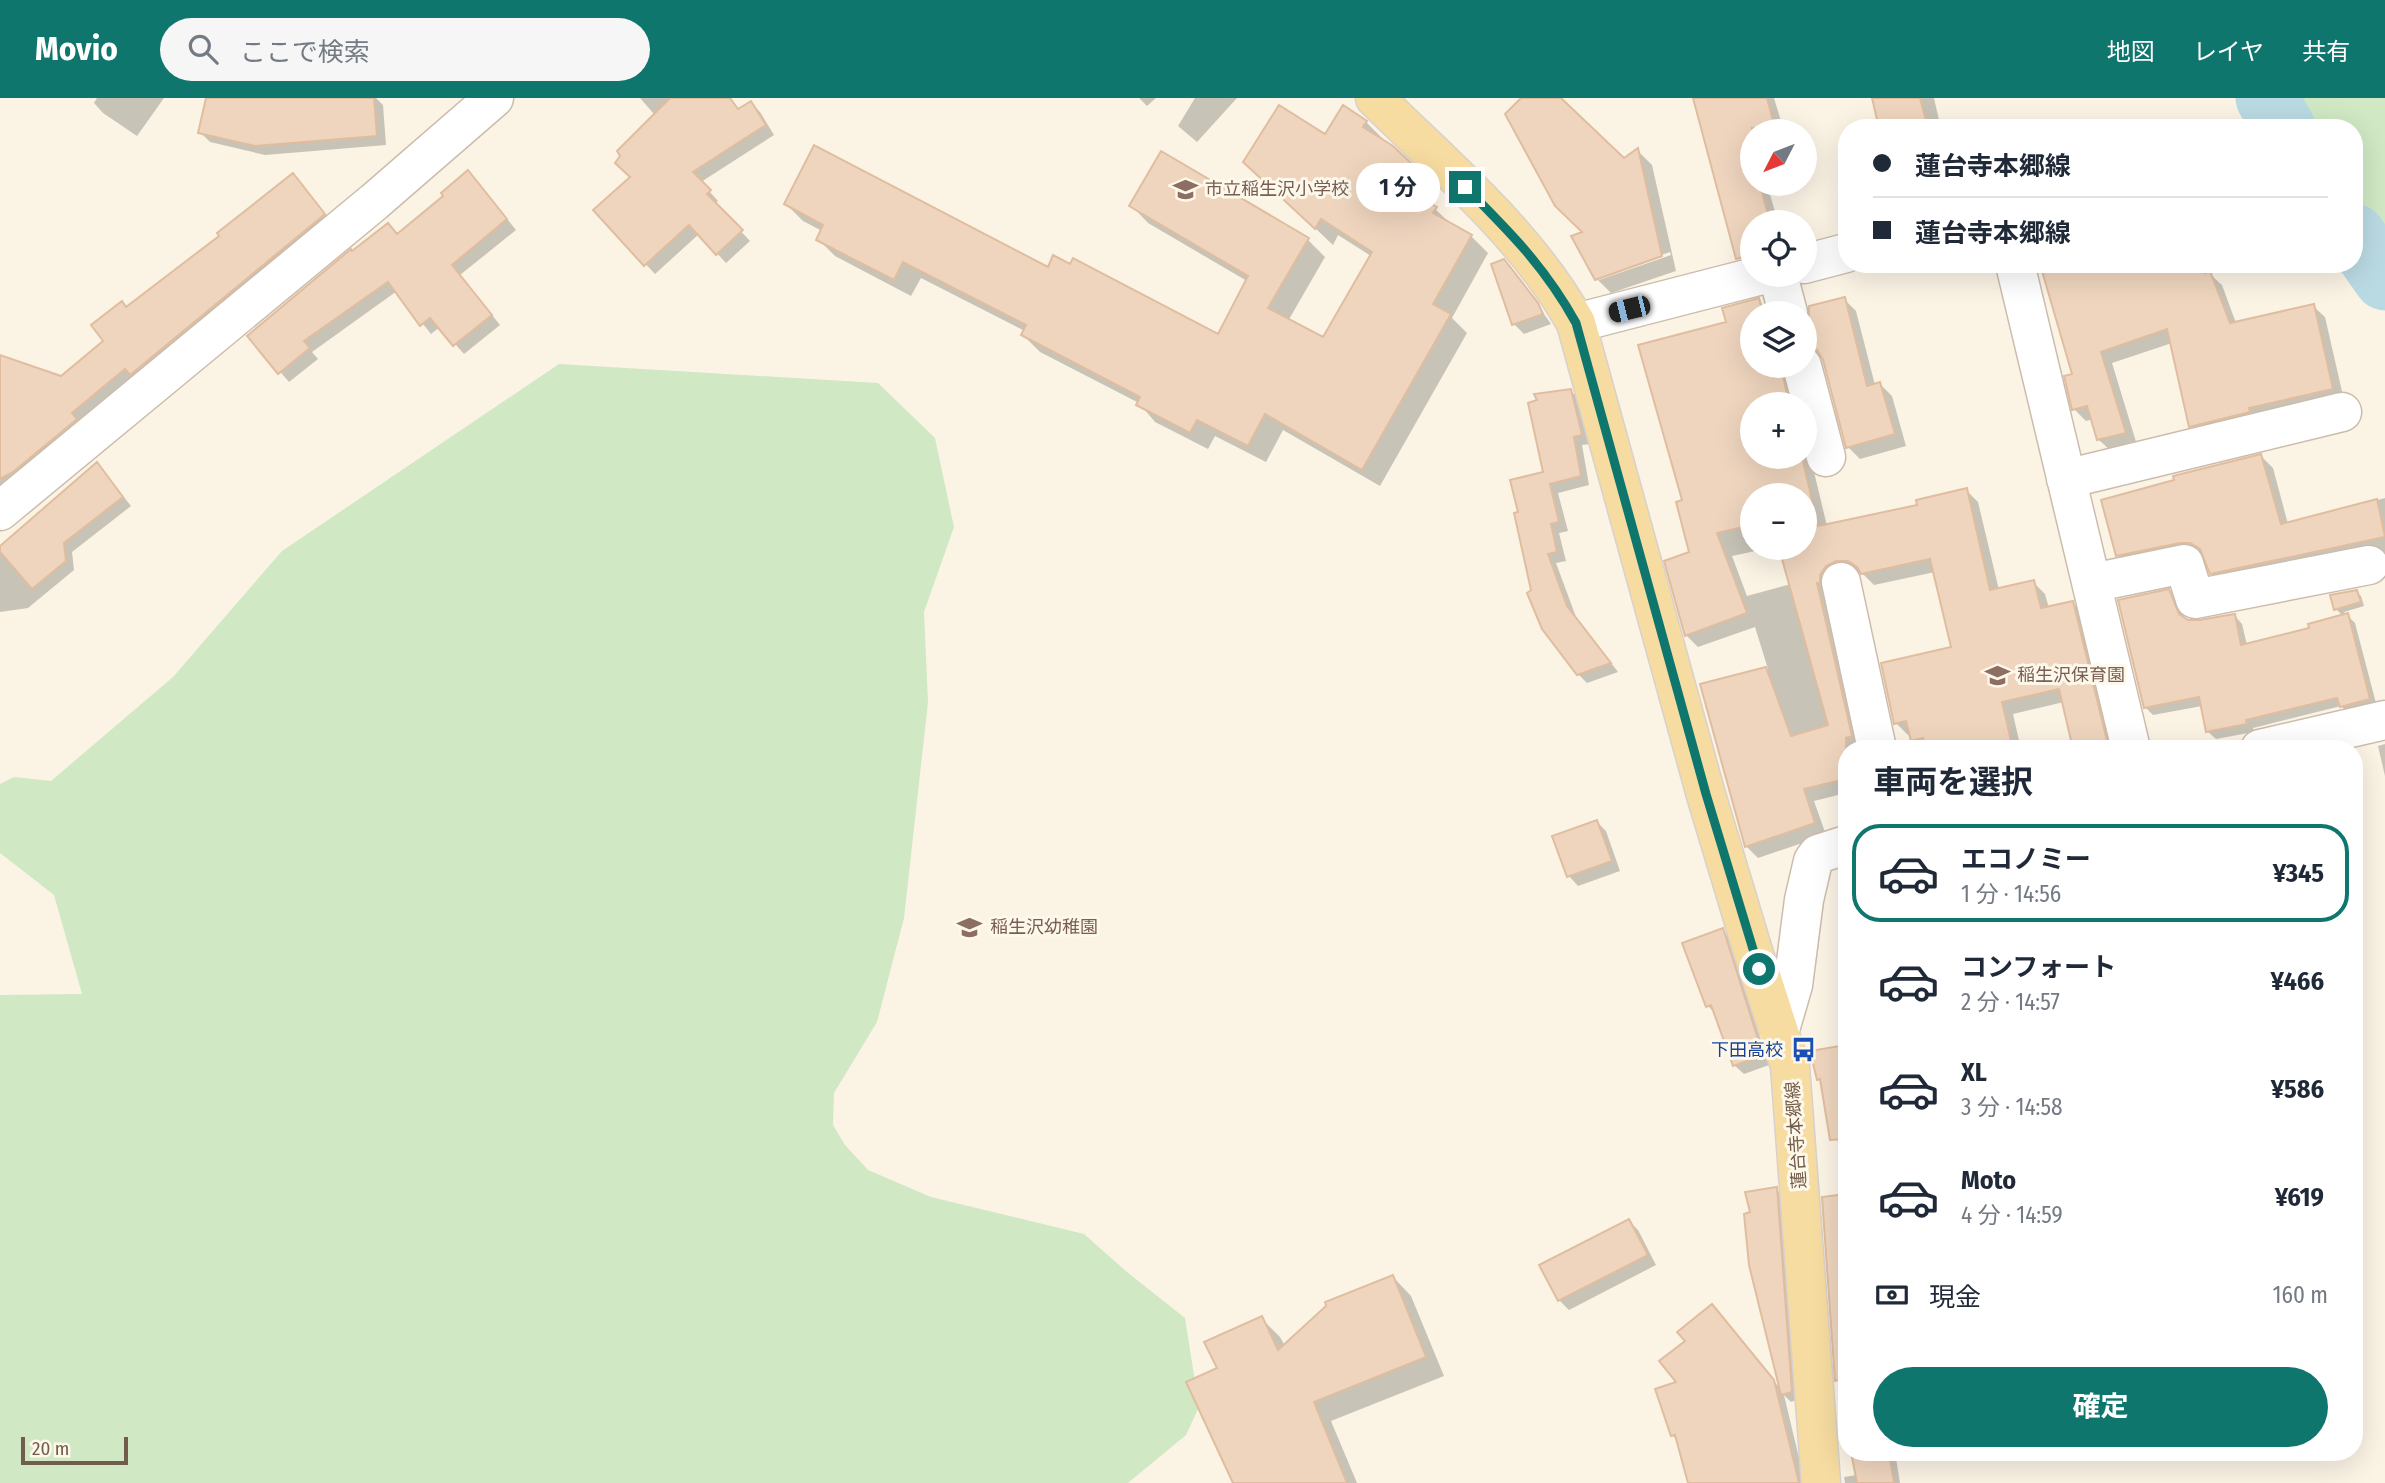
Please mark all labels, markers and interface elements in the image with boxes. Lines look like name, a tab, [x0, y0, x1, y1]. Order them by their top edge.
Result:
search box	[160, 18, 650, 81]
text: Movio	[35, 29, 118, 69]
icon: search	[184, 30, 222, 68]
text: ここで検索	[240, 37, 370, 68]
text: 地図	[2107, 38, 2155, 66]
text: レイヤ	[2193, 38, 2264, 66]
text: 共有	[2302, 38, 2350, 66]
north arrow	[1740, 119, 1816, 196]
map controls	[1740, 119, 1817, 560]
text: 蓮台寺本郷線	[1915, 151, 2071, 182]
callout: 1 分	[1356, 162, 1440, 212]
route end	[1449, 171, 1481, 203]
text: 1 分	[1379, 173, 1417, 201]
school or university icon: 市立稲生沢小学校	[1171, 175, 1199, 203]
place label: 市立稲生沢小学校	[1205, 178, 1349, 200]
button: locate	[1740, 210, 1817, 287]
text: 蓮台寺本郷線	[1915, 218, 2071, 249]
car	[1607, 294, 1652, 324]
button: layers	[1740, 301, 1817, 378]
button: +	[1740, 392, 1817, 469]
button: −	[1740, 483, 1817, 560]
school or university icon: 稲生沢保育園	[1983, 661, 2011, 689]
place label: 稲生沢保育園	[2017, 664, 2125, 686]
text: 車両を選択	[1873, 763, 2033, 801]
icon: car	[1877, 842, 1940, 905]
text: エコノミー	[1961, 844, 2091, 875]
text: ¥345	[2273, 858, 2324, 889]
text: 1 分 · 14:56	[1961, 880, 2061, 908]
school or university icon: 稲生沢幼稚園	[956, 913, 984, 941]
place label: 稲生沢幼稚園	[990, 916, 1098, 938]
icon: car	[1877, 950, 1940, 1013]
text: コンフォート	[1961, 952, 2116, 983]
route start	[1743, 953, 1775, 985]
text: ¥466	[2271, 966, 2324, 997]
text: 2 分 · 14:57	[1961, 988, 2060, 1016]
bus stop icon: 下田高校	[1789, 1036, 1817, 1064]
place label: 下田高校	[1711, 1039, 1783, 1061]
text: XL	[1961, 1057, 1987, 1088]
icon: car	[1877, 1058, 1940, 1121]
text: ¥586	[2271, 1074, 2324, 1105]
street label: 蓮台寺本郷線	[1781, 1080, 1811, 1190]
text: 3 分 · 14:58	[1961, 1093, 2063, 1121]
text: Moto	[1961, 1165, 2016, 1196]
icon: car	[1877, 1166, 1940, 1229]
text: ¥619	[2275, 1182, 2324, 1213]
text: 4 分 · 14:59	[1961, 1201, 2063, 1229]
icon: cash	[1873, 1276, 1911, 1314]
text: 160 m	[2273, 1281, 2328, 1309]
text: 現金	[1929, 1282, 1981, 1313]
button: 確定	[1873, 1367, 2328, 1447]
scale bar	[21, 1434, 128, 1466]
text: 20 m	[32, 1437, 69, 1460]

